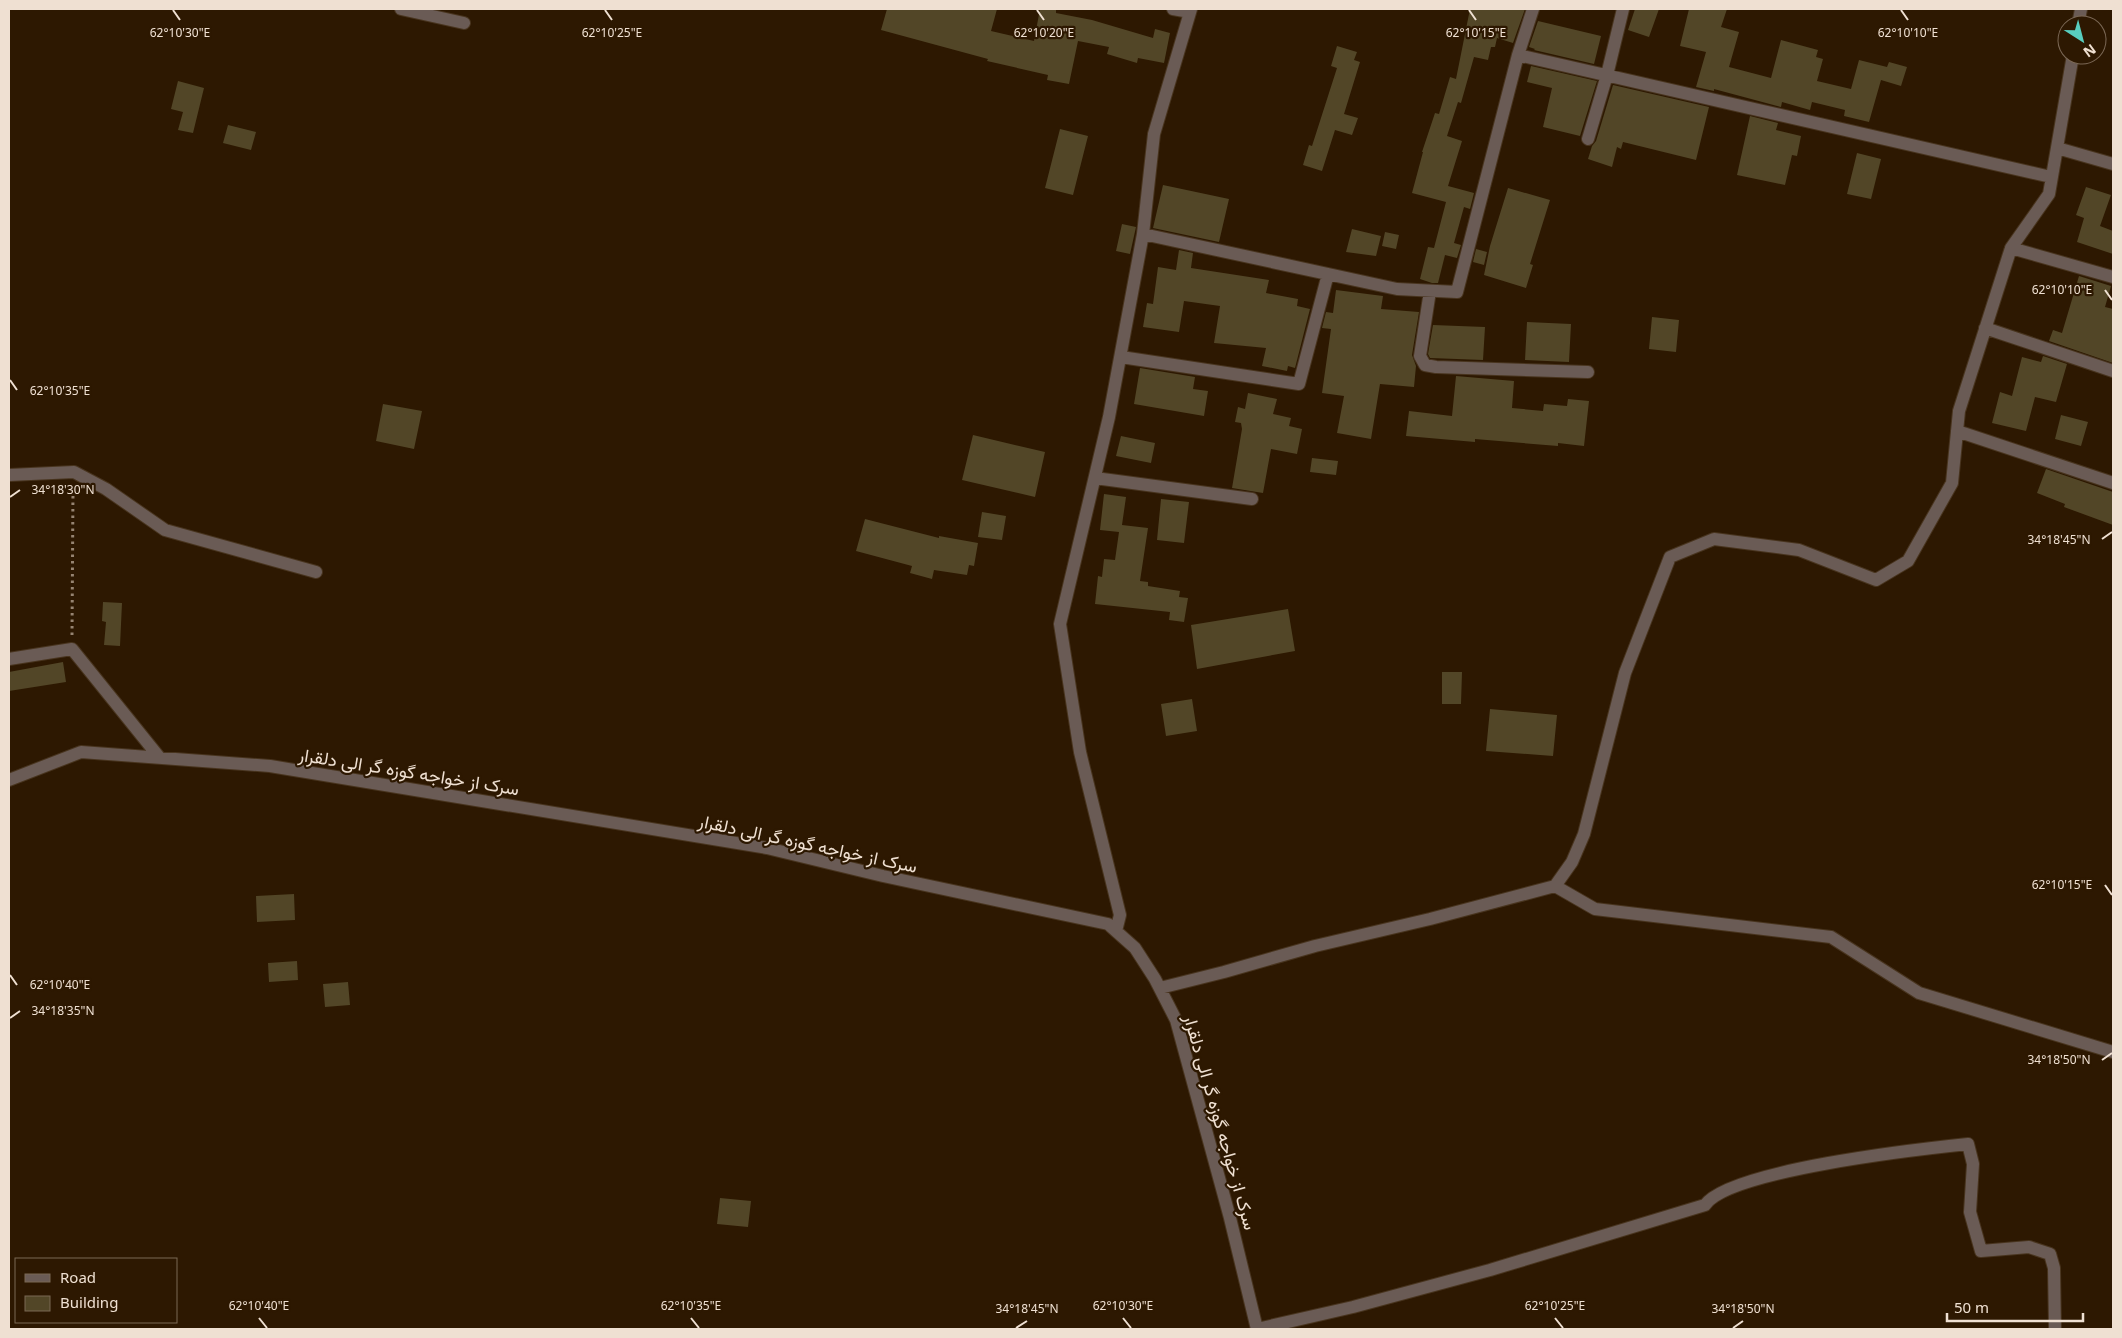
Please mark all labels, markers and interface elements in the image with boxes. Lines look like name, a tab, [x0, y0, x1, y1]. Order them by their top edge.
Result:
north arrow	[2057, 15, 2107, 65]
text: 62°10'30"E	[150, 24, 210, 41]
text: 62°10'25"E	[582, 24, 642, 41]
text: 62°10'20"E	[1014, 24, 1074, 41]
text: 62°10'15"E	[1446, 24, 1506, 41]
text: 62°10'10"E	[1878, 24, 1938, 41]
text: N	[2080, 40, 2100, 62]
text: 62°10'10"E	[2032, 281, 2092, 298]
text: 62°10'35"E	[30, 382, 90, 399]
text: 34°18'30"N	[31, 481, 95, 498]
text: 34°18'45"N	[2027, 531, 2091, 548]
street label: سرک از خواجه گوزه گر الی دلقرار	[296, 742, 521, 800]
street label: سرک از خواجه گوزه گر الی دلقرار	[695, 808, 920, 878]
text: 62°10'15"E	[2032, 876, 2092, 893]
text: 62°10'40"E	[30, 976, 90, 993]
text: 34°18'35"N	[31, 1002, 95, 1019]
street label: سرک از خواجه گوزه گر الی دلقرار	[1178, 1010, 1263, 1233]
text: 34°18'50"N	[2027, 1051, 2091, 1068]
legend	[15, 1258, 178, 1323]
text: Road	[60, 1267, 96, 1287]
scale bar	[1947, 1290, 2083, 1322]
text: Building	[60, 1292, 118, 1312]
text: 62°10'40"E	[229, 1297, 289, 1314]
text: 62°10'35"E	[661, 1297, 721, 1314]
text: 62°10'30"E	[1093, 1297, 1153, 1314]
text: 62°10'25"E	[1525, 1297, 1585, 1314]
text: 50 m	[1954, 1297, 1989, 1317]
text: 34°18'45"N	[995, 1300, 1059, 1317]
text: 34°18'50"N	[1711, 1300, 1775, 1317]

